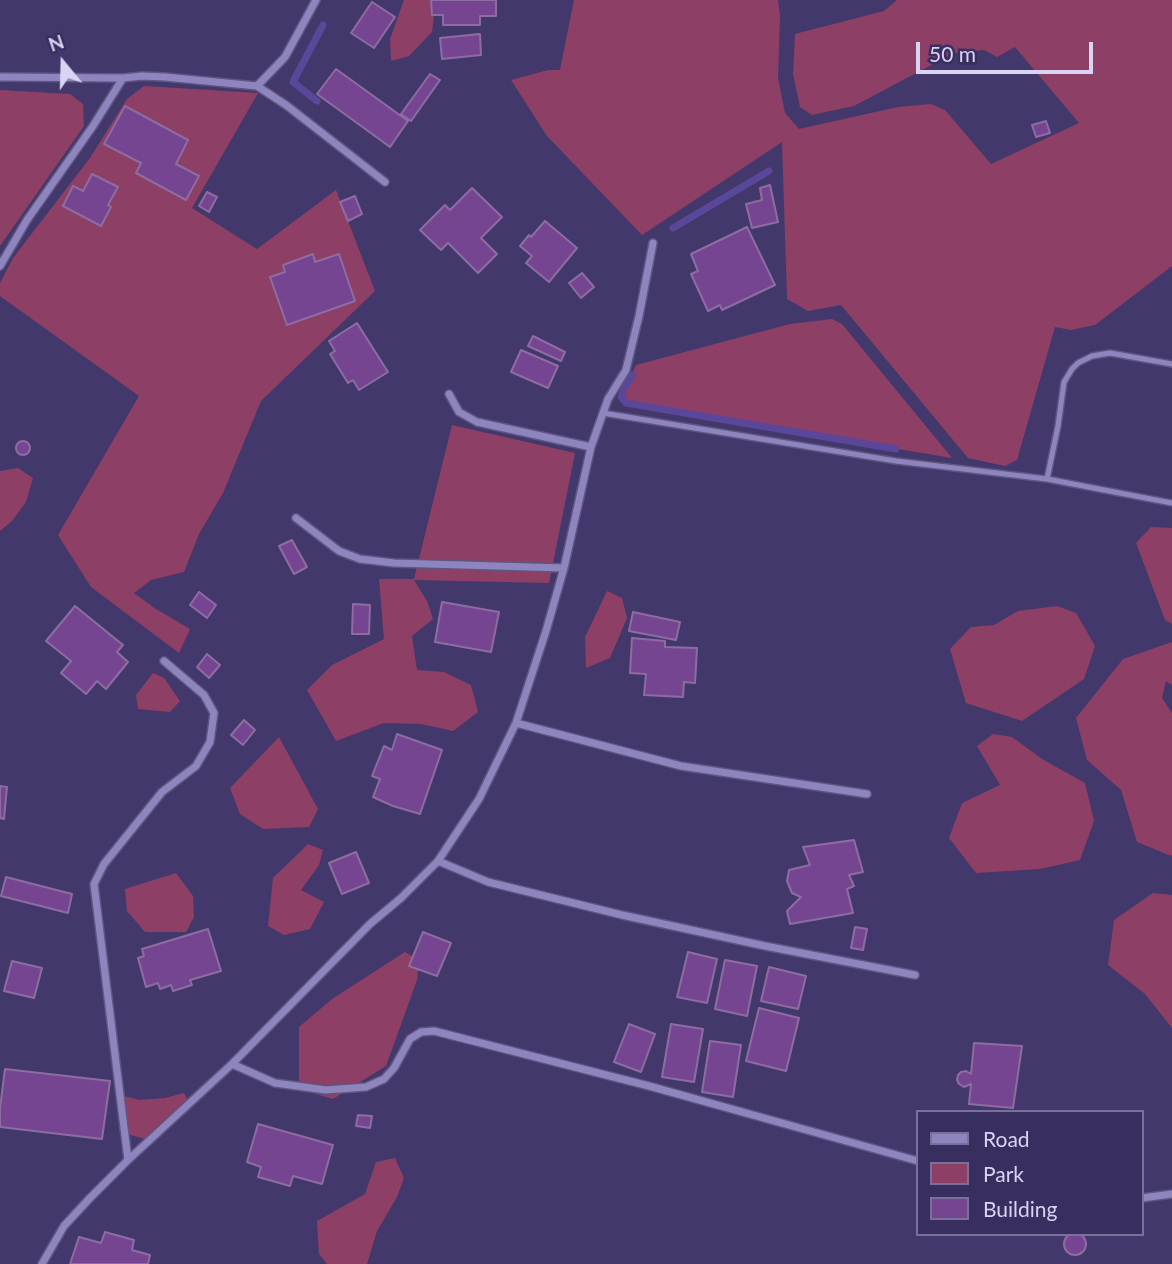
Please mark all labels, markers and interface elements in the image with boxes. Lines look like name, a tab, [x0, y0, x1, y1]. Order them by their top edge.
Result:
north arrow	[28, 28, 98, 98]
scale bar	[920, 28, 1097, 72]
text: N	[45, 29, 67, 56]
text: 50 m	[929, 41, 976, 66]
legend	[916, 1110, 1144, 1236]
text: Road	[983, 1126, 1030, 1151]
text: Park	[983, 1161, 1024, 1186]
text: Building	[983, 1196, 1058, 1221]

